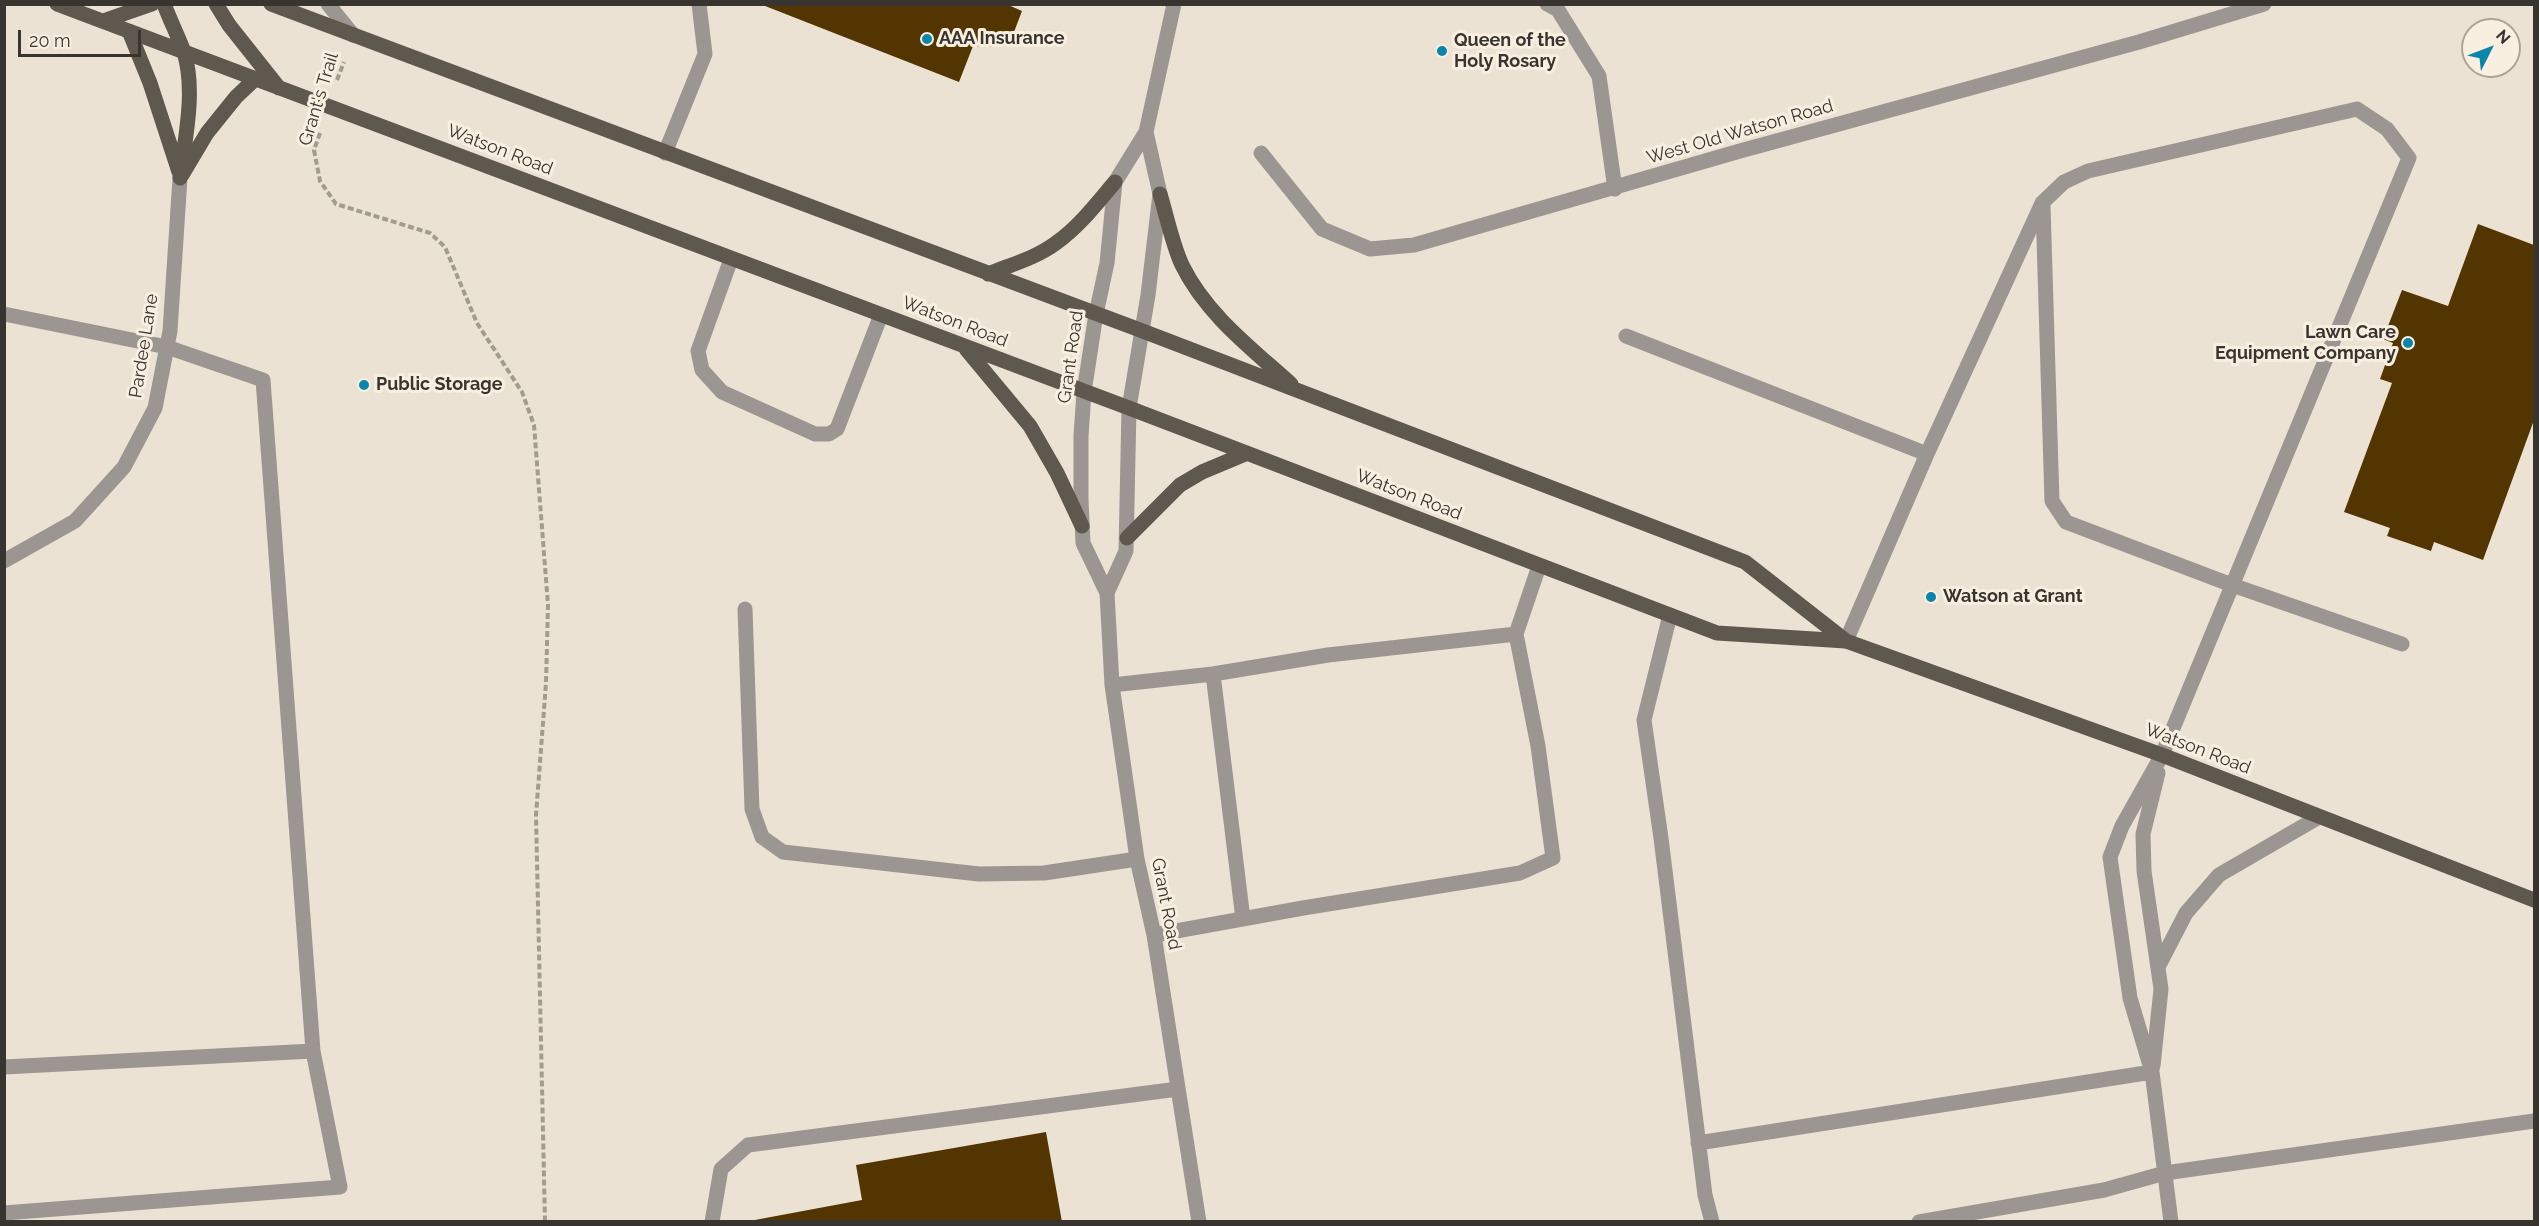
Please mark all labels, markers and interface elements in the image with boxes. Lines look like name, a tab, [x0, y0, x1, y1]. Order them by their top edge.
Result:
scale bar	[21, 18, 144, 56]
north arrow	[2461, 18, 2521, 78]
text: N	[2492, 26, 2514, 48]
place label: AAA Insurance	[939, 28, 1065, 50]
text: 20 m	[29, 30, 71, 51]
place label: Queen of the Holy Rosary	[1454, 30, 1566, 72]
marker: AAA Insurance	[920, 32, 934, 46]
marker: Queen of the Holy Rosary	[1435, 44, 1449, 58]
street label: Grant's Trail	[295, 50, 343, 148]
street label: West Old Watson Road	[1644, 95, 1836, 169]
street label: Watson Road	[444, 120, 556, 180]
street label: Pardee Lane	[125, 292, 163, 400]
street label: Watson Road	[899, 292, 1011, 352]
street label: Grant Road	[1054, 309, 1088, 405]
place label: Lawn Care Equipment Company	[2215, 322, 2396, 364]
marker: Lawn Care Equipment Company	[2401, 336, 2415, 350]
place label: Public Storage	[376, 374, 502, 396]
marker: Public Storage	[357, 378, 371, 392]
street label: Watson Road	[1353, 465, 1465, 525]
place label: Watson at Grant	[1943, 586, 2083, 608]
marker: Watson at Grant	[1924, 590, 1938, 604]
street label: Watson Road	[2142, 719, 2254, 779]
street label: Grant Road	[1147, 856, 1185, 952]

